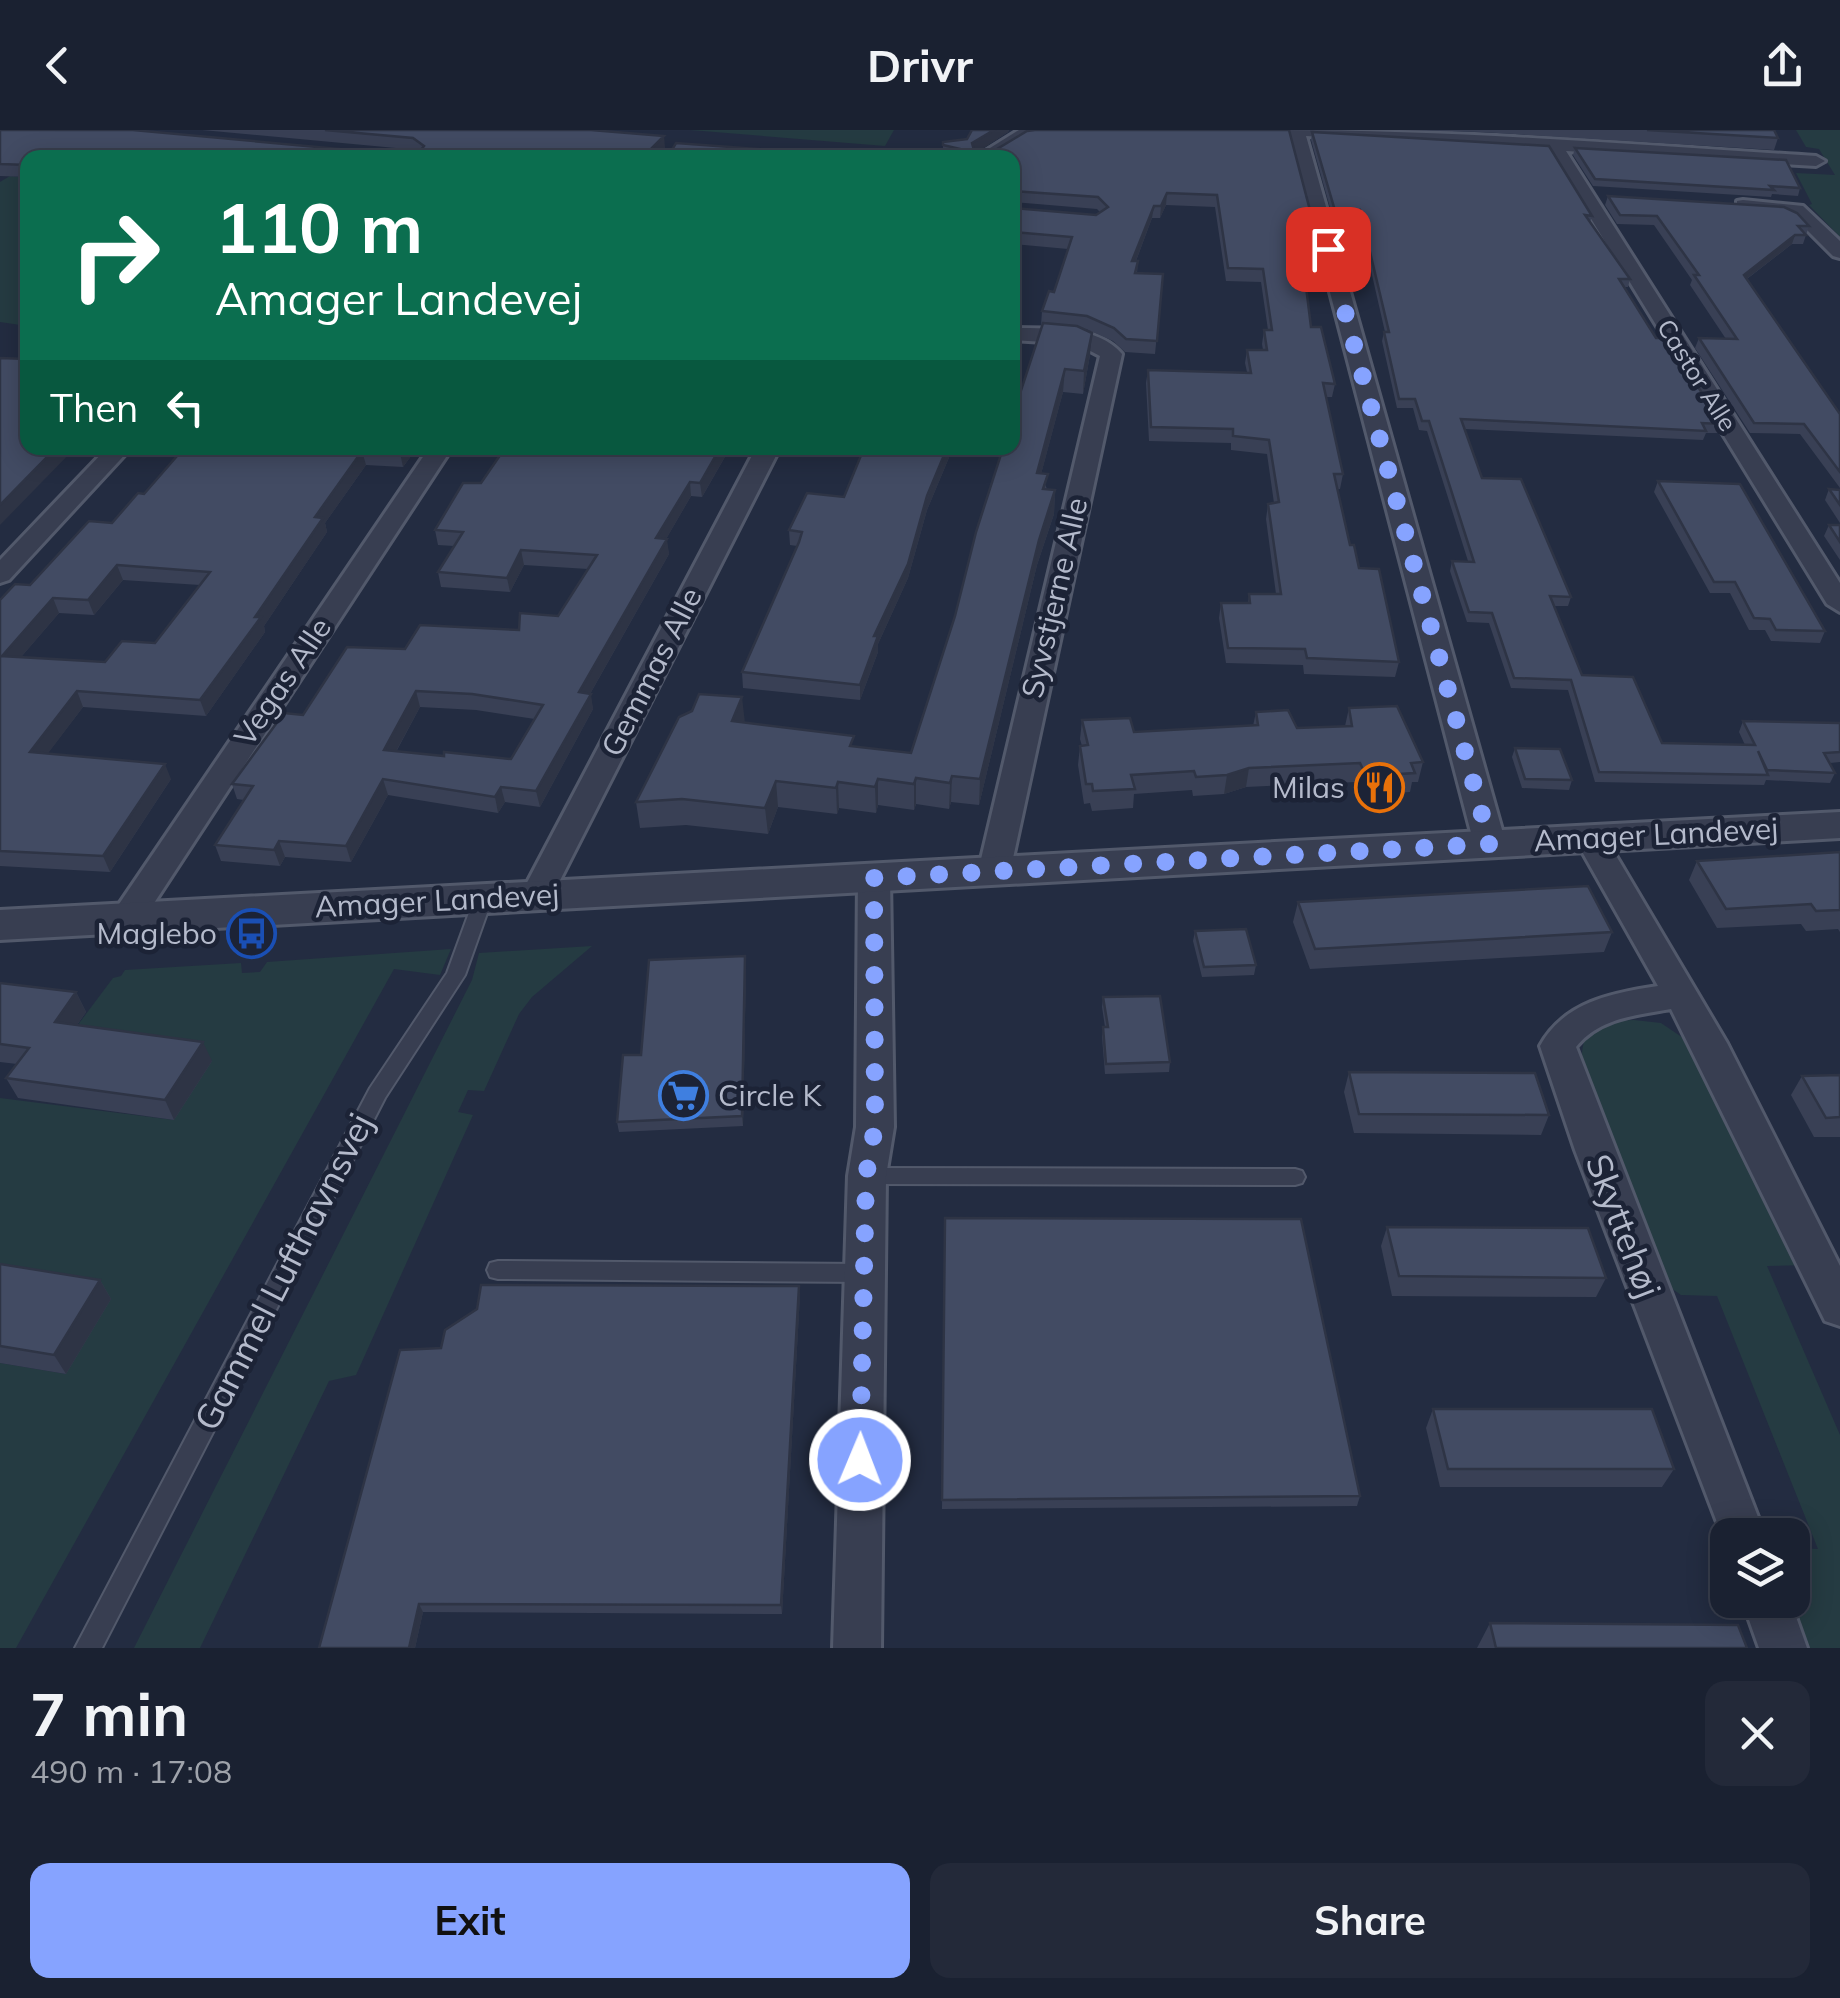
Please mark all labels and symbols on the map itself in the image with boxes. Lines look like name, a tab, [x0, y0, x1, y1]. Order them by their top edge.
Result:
pin	[1286, 207, 1371, 292]
street label: Castor Alle	[1651, 313, 1744, 437]
street label: Syvstjerne Alle	[1013, 494, 1096, 702]
street label: Gemmas Alle	[592, 581, 710, 762]
street label: Vegas Alle	[225, 610, 339, 753]
restaurant icon: Milas	[1354, 762, 1406, 814]
place label: Milas	[1272, 768, 1345, 806]
street label: Amager Landevej	[1533, 809, 1779, 859]
street label: Amager Landevej	[314, 875, 560, 925]
bus stop icon: Maglebo	[226, 908, 278, 960]
place label: Maglebo	[97, 914, 217, 952]
supermarket icon: Circle K	[657, 1070, 709, 1122]
place label: Circle K	[718, 1076, 822, 1114]
street label: Gammel Lufthavnsvej	[184, 1106, 382, 1437]
street label: Skyttehøj	[1577, 1148, 1671, 1303]
position arrow	[808, 1408, 912, 1512]

